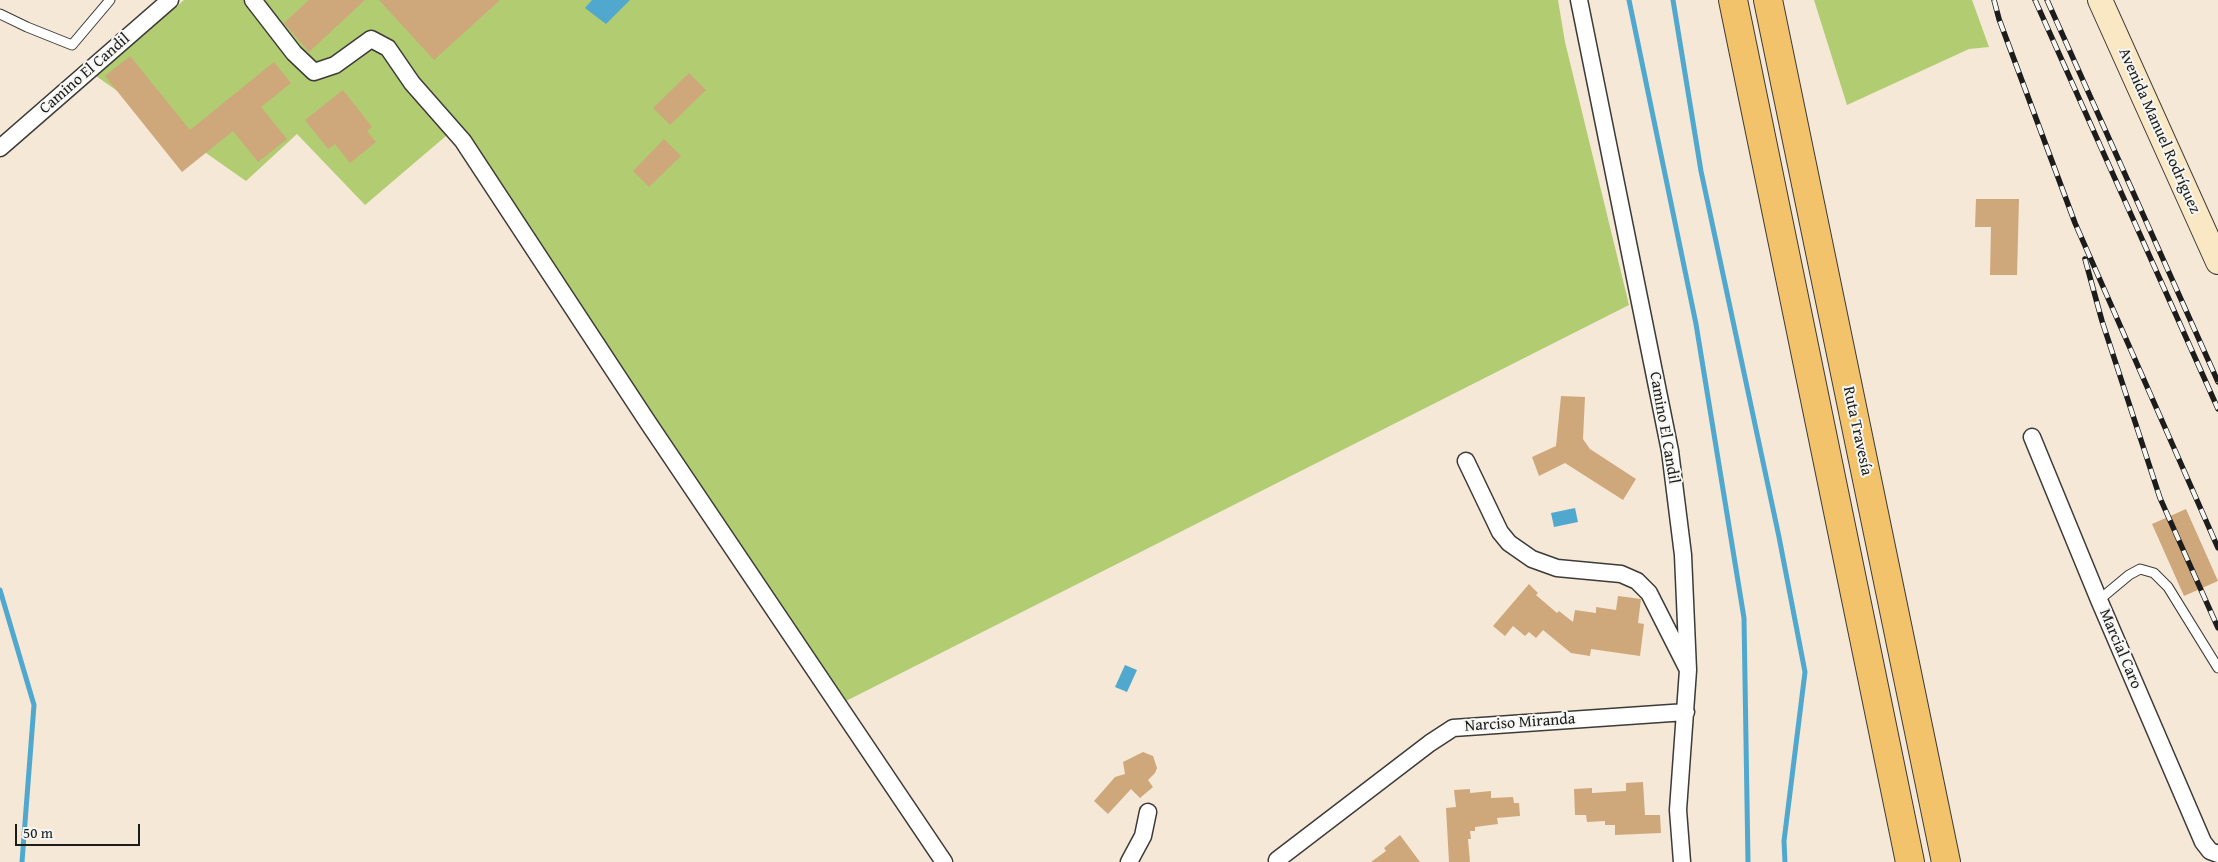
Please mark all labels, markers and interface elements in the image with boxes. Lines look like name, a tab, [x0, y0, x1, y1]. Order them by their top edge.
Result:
street label: Camino El Candil	[36, 30, 134, 118]
street label: Avenida Manuel Rodríguez	[2114, 45, 2204, 217]
street label: Camino El Candil	[1645, 371, 1683, 485]
street label: Ruta Travesía	[1838, 385, 1876, 477]
street label: Marcial Caro	[2095, 606, 2145, 692]
street label: Narciso Miranda	[1464, 710, 1576, 736]
scale bar	[18, 814, 142, 846]
text: 50 m	[23, 822, 53, 843]

